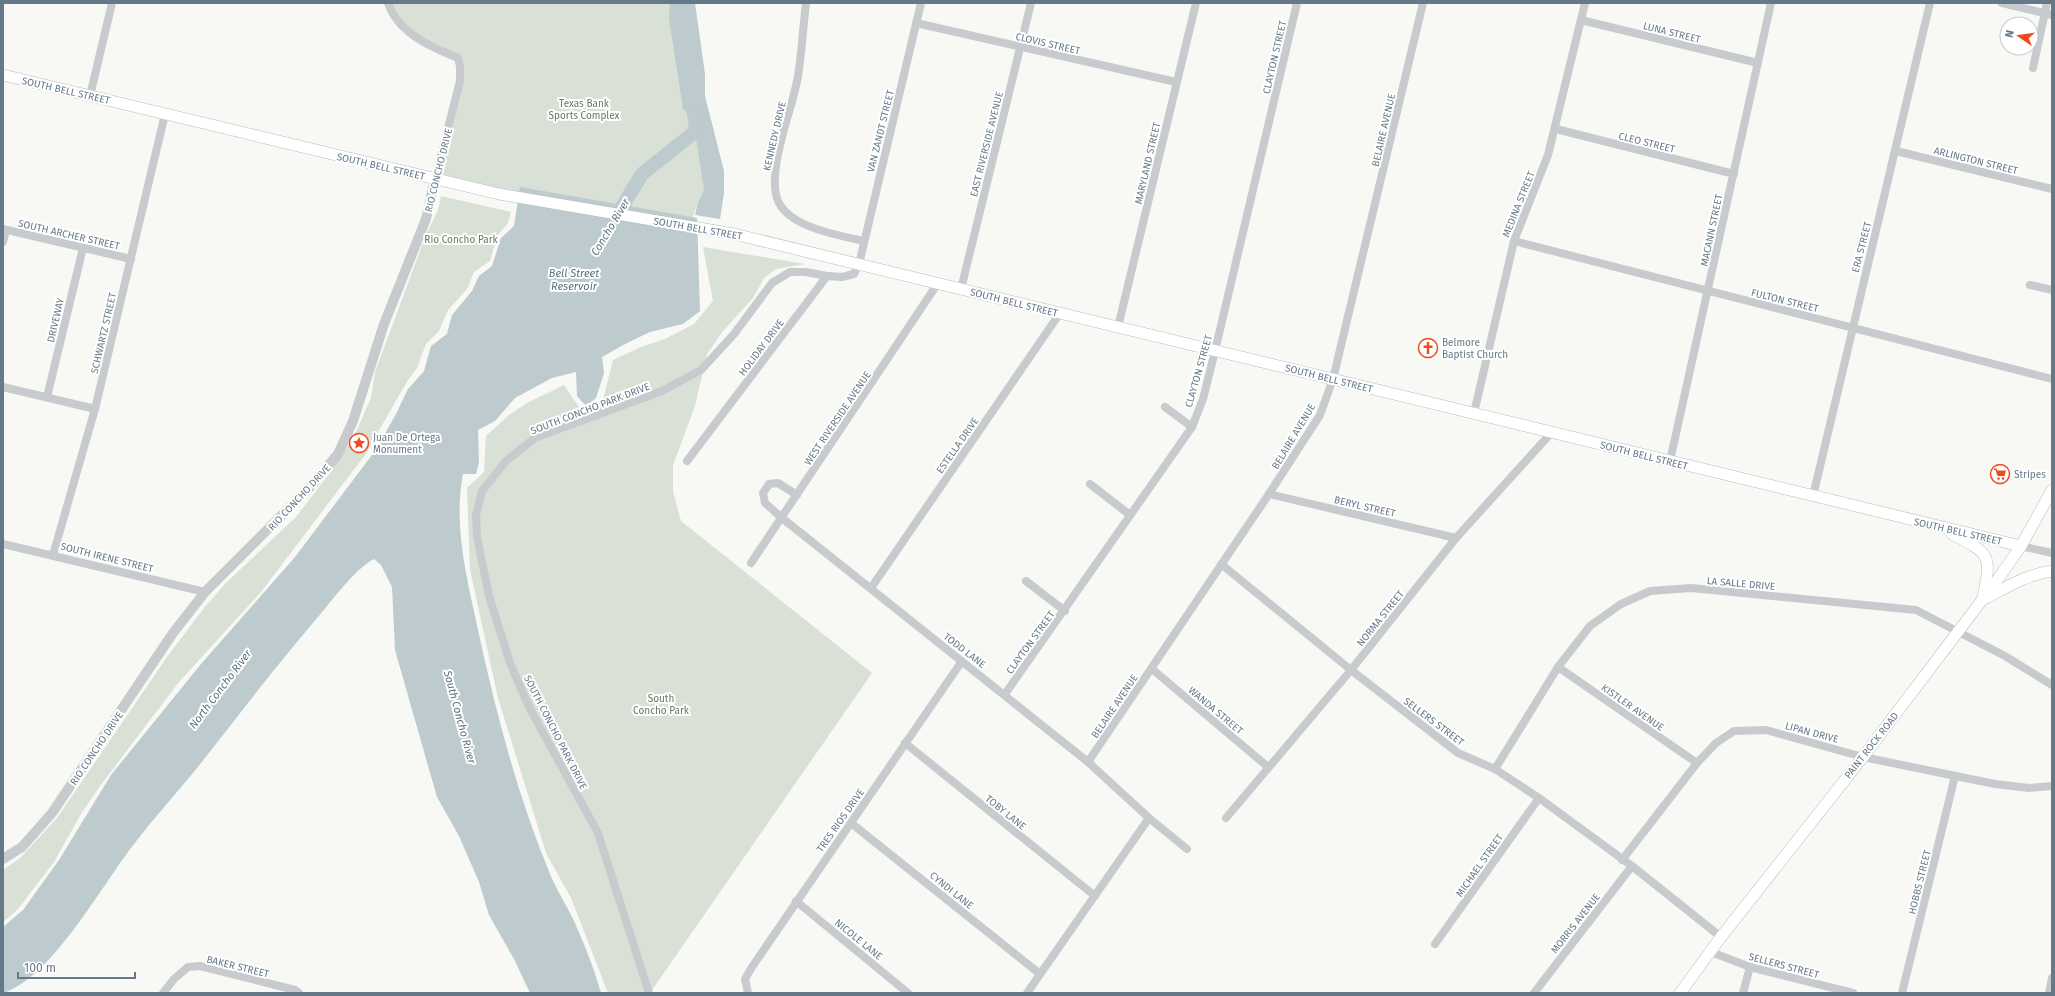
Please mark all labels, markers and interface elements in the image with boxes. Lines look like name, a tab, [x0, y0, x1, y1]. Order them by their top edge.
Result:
north arrow	[1999, 16, 2039, 56]
street label: CLAYTON STREET	[1261, 19, 1289, 95]
street label: LUNA STREET	[1642, 20, 1703, 46]
text: N	[2003, 29, 2017, 39]
street label: CLOVIS STREET	[1014, 31, 1082, 57]
street label: SOUTH BELL STREET	[21, 75, 112, 107]
street label: VAN ZANDT STREET	[865, 88, 897, 174]
street label: EAST RIVERSIDE AVENUE	[968, 90, 1006, 198]
street label: BELAIRE AVENUE	[1370, 93, 1398, 168]
park label: Texas Bank Sports Complex	[549, 98, 620, 122]
street label: KENNEDY DRIVE	[761, 100, 789, 172]
street label: MARYLAND STREET	[1133, 120, 1163, 205]
street label: RIO CONCHO DRIVE	[423, 127, 455, 213]
street label: CLEO STREET	[1617, 130, 1677, 156]
street label: ARLINGTON STREET	[1932, 145, 2020, 177]
street label: SOUTH BELL STREET	[336, 151, 427, 183]
street label: MEDINA STREET	[1500, 169, 1538, 239]
street label: MACANN STREET	[1698, 192, 1726, 267]
water label: Concho River	[588, 196, 633, 258]
street label: SOUTH BELL STREET	[652, 215, 744, 243]
street label: SOUTH ARCHER STREET	[17, 217, 122, 253]
street label: ERA STREET	[1850, 220, 1874, 274]
park label: Rio Concho Park	[424, 234, 499, 246]
water label: Bell Street Reservoir	[549, 267, 599, 293]
street label: SOUTH BELL STREET	[969, 286, 1060, 320]
street label: FULTON STREET	[1750, 287, 1821, 315]
street label: SCHWARTZ STREET	[89, 291, 119, 375]
street label: DRIVEWAY	[45, 296, 67, 344]
street label: HOLIDAY DRIVE	[737, 317, 787, 378]
street label: CLAYTON STREET	[1183, 333, 1215, 409]
church icon: Belmore Baptist Church	[1417, 337, 1439, 359]
place label: Belmore Baptist Church	[1442, 337, 1508, 361]
street label: SOUTH BELL STREET	[1284, 362, 1375, 396]
street label: WEST RIVERSIDE AVENUE	[802, 369, 874, 468]
street label: SOUTH CONCHO PARK DRIVE	[529, 381, 652, 437]
street label: BELAIRE AVENUE	[1270, 402, 1318, 472]
street label: ESTELLA DRIVE	[934, 415, 982, 476]
place icon: Juan De Ortega Monument	[348, 432, 370, 454]
place label: Juan De Ortega Monument	[373, 432, 441, 456]
street label: SOUTH BELL STREET	[1599, 439, 1690, 473]
street label: RIO CONCHO DRIVE	[266, 462, 333, 533]
supermarket icon: Stripes	[1989, 463, 2011, 485]
place label: Stripes	[2014, 469, 2046, 481]
street label: BERYL STREET	[1333, 494, 1397, 520]
street label: SOUTH BELL STREET	[1913, 516, 2004, 548]
street label: SOUTH IRENE STREET	[59, 541, 155, 575]
street label: LA SALLE DRIVE	[1706, 575, 1776, 593]
street label: NORMA STREET	[1355, 588, 1407, 649]
street label: CLAYTON STREET	[1004, 608, 1058, 676]
street label: TODD LANE	[941, 631, 988, 671]
water label: North Concho River	[186, 647, 255, 731]
water label: South Concho River	[441, 668, 478, 766]
street label: BELAIRE AVENUE	[1089, 672, 1141, 741]
street label: SOUTH CONCHO PARK DRIVE	[521, 673, 589, 792]
street label: KISTLER AVENUE	[1599, 682, 1666, 734]
street label: WANDA STREET	[1186, 684, 1246, 738]
park label: South Concho Park	[633, 693, 690, 717]
street label: SELLERS STREET	[1401, 695, 1467, 749]
street label: RIO CONCHO DRIVE	[68, 710, 126, 788]
street label: PAINT ROCK ROAD	[1842, 710, 1901, 781]
street label: LIPAN DRIVE	[1784, 720, 1840, 746]
street label: TRES RIOS DRIVE	[814, 786, 867, 855]
street label: TOBY LANE	[983, 793, 1028, 833]
street label: MICHAEL STREET	[1454, 831, 1506, 899]
street label: HOBBS STREET	[1906, 848, 1934, 916]
street label: CYNDI LANE	[927, 870, 976, 912]
street label: MORRIS AVENUE	[1549, 891, 1603, 956]
street label: NICOLE LANE	[832, 917, 885, 963]
street label: SELLERS STREET	[1747, 951, 1821, 981]
street label: BAKER STREET	[205, 953, 271, 981]
scale bar	[18, 954, 135, 980]
text: 100 m	[24, 961, 56, 975]

